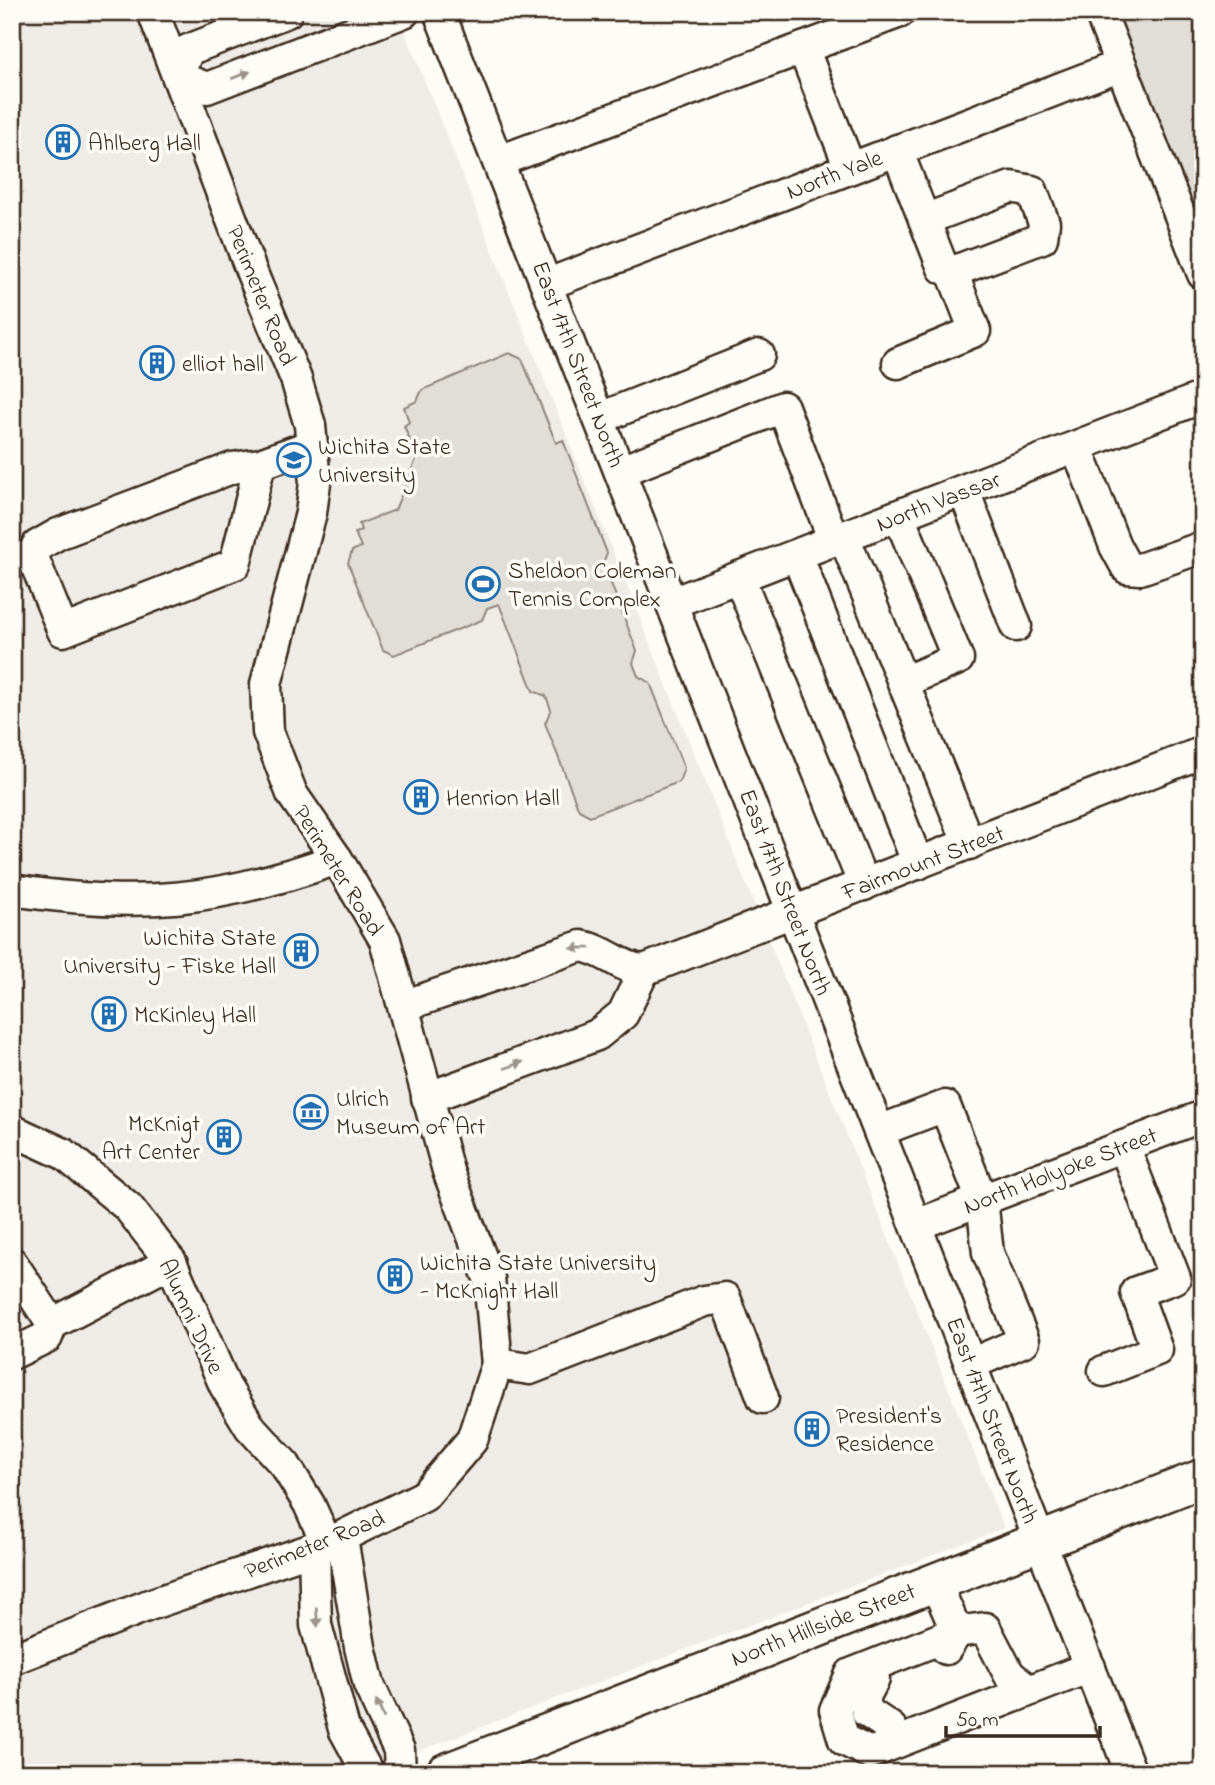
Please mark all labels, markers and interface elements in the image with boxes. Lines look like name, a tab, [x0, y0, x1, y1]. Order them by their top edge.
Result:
one-way arrow	[231, 70, 252, 81]
building icon: Ahlberg Hall	[44, 123, 82, 161]
place label: Ahlberg Hall	[88, 127, 201, 162]
street label: North Yale	[782, 142, 888, 211]
street label: Perimeter Road	[216, 220, 304, 372]
street label: East 17th Street North	[521, 256, 632, 473]
building icon: elliot hall	[138, 344, 176, 382]
place label: elliot hall	[182, 348, 264, 383]
place label: Wichita State University	[318, 431, 451, 495]
school or university icon: Wichita State University	[275, 441, 313, 479]
street label: North Vassar	[872, 463, 1007, 543]
place label: Sheldon Coleman Tennis Complex	[508, 555, 677, 618]
sports icon: Sheldon Coleman Tennis Complex	[464, 565, 502, 603]
building icon: Henrion Hall	[402, 778, 440, 816]
place label: Henrion Hall	[446, 782, 560, 817]
street label: East 17th Street North	[728, 784, 839, 1001]
street label: Perimeter Road	[283, 799, 391, 944]
street label: Fairmount Street	[837, 817, 1010, 912]
place label: Wichita State University - Fiske Hall	[63, 922, 276, 986]
building icon: Wichita State University - Fiske Hall	[282, 932, 320, 970]
one-way arrow	[570, 942, 592, 954]
building icon: McKinley Hall	[90, 995, 128, 1033]
place label: McKinley Hall	[134, 999, 256, 1035]
one-way arrow	[503, 1060, 524, 1071]
place label: Ulrich Museum of Art	[336, 1083, 485, 1146]
museum icon: Ulrich Museum of Art	[292, 1093, 330, 1131]
place label: McKnigt Art Center	[102, 1108, 201, 1171]
building icon: McKnigt Art Center	[205, 1118, 243, 1156]
street label: North Holyoke Street	[959, 1119, 1163, 1226]
place label: Wichita State University - McKnight Hall	[420, 1247, 656, 1310]
street label: Alumni Drive	[148, 1254, 232, 1381]
building icon: Wichita State University - McKnight Hall	[376, 1257, 414, 1295]
street label: East 17th Street North	[935, 1312, 1046, 1529]
place label: President's Residence	[836, 1400, 942, 1463]
building icon: President's Residence	[793, 1410, 831, 1448]
street label: Perimeter Road	[239, 1502, 391, 1590]
street label: North Hillside Street	[727, 1575, 921, 1678]
one-way arrow	[311, 1606, 322, 1628]
scale bar	[946, 1694, 1100, 1738]
one-way arrow	[374, 1698, 385, 1719]
text: 50 m	[956, 1706, 999, 1736]

